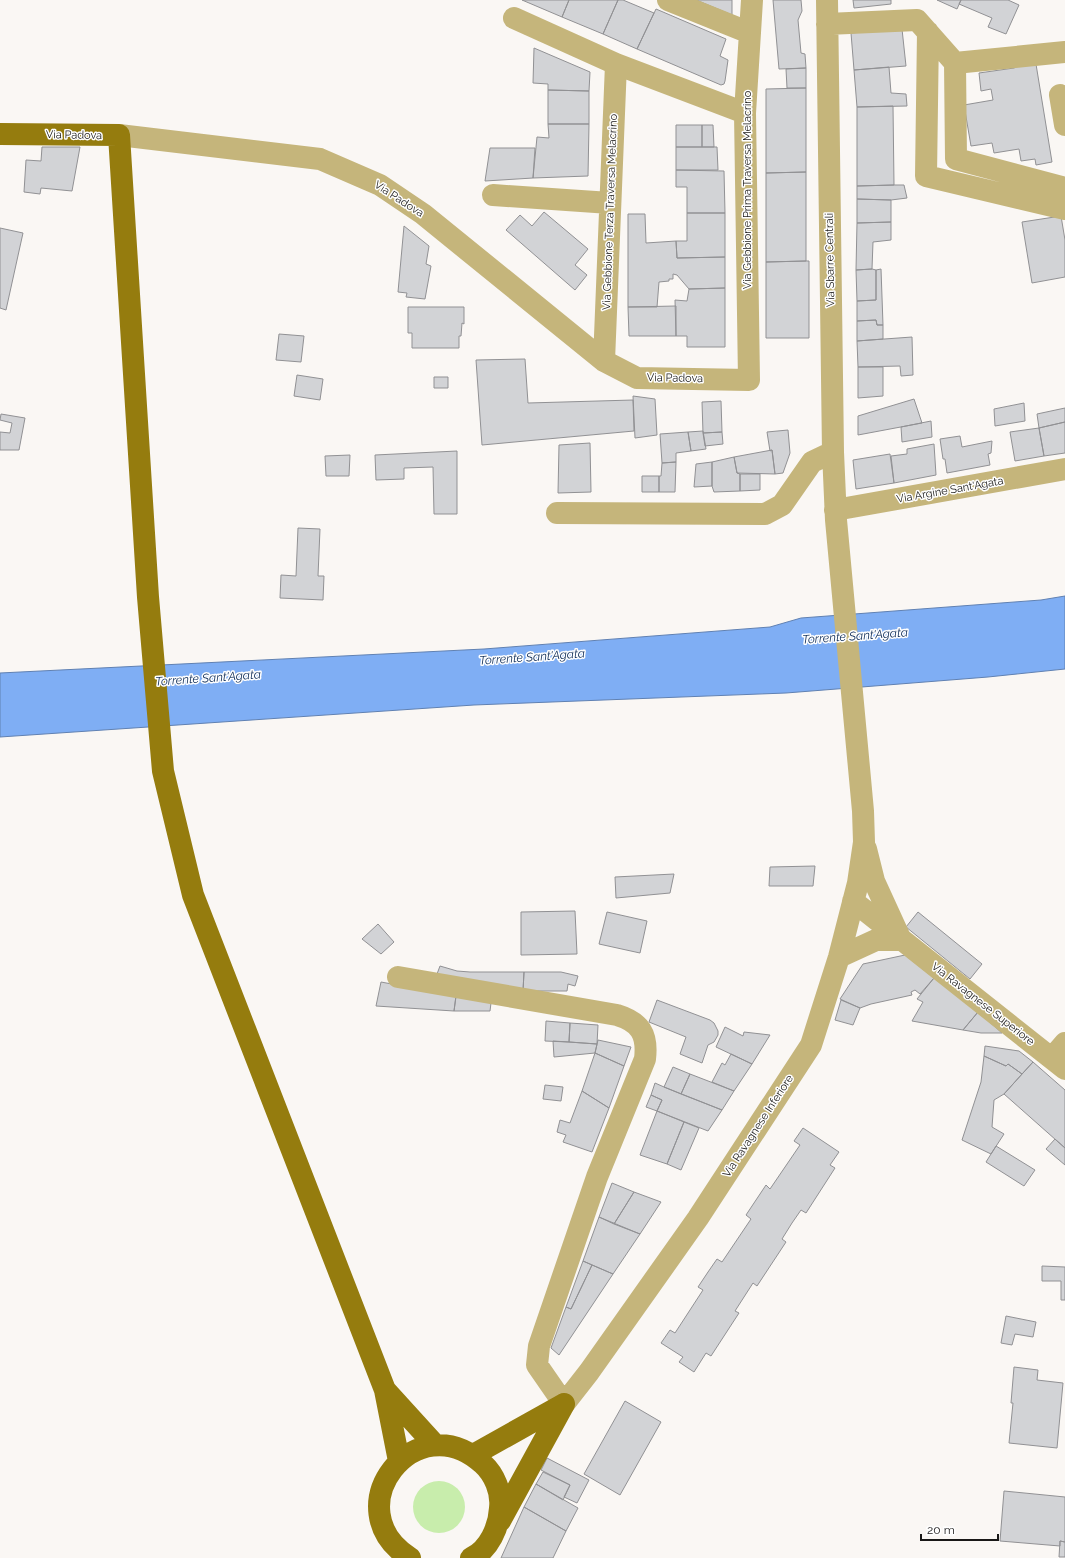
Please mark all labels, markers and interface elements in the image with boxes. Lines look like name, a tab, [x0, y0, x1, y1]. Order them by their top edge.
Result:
street label: Via Gebbione Prima Traversa Melacrino	[741, 90, 754, 289]
street label: Via Gebbione Terza Traversa Melacrino	[600, 113, 620, 310]
street label: Via Padova	[46, 128, 102, 142]
street label: Via Padova	[372, 178, 426, 220]
street label: Via Sbarre Centrali	[823, 213, 837, 307]
street label: Via Padova	[647, 371, 703, 385]
street label: Via Argine Sant'Agata	[896, 474, 1004, 506]
water label: Torrente Sant'Agata	[802, 625, 908, 647]
water label: Torrente Sant'Agata	[479, 646, 585, 668]
water label: Torrente Sant'Agata	[155, 667, 261, 689]
street label: Via Ravagnese Superiore	[929, 960, 1037, 1049]
street label: Via Ravagnese Inferiore	[720, 1072, 796, 1180]
scale bar	[921, 1516, 998, 1542]
text: 20 m	[927, 1523, 955, 1537]

